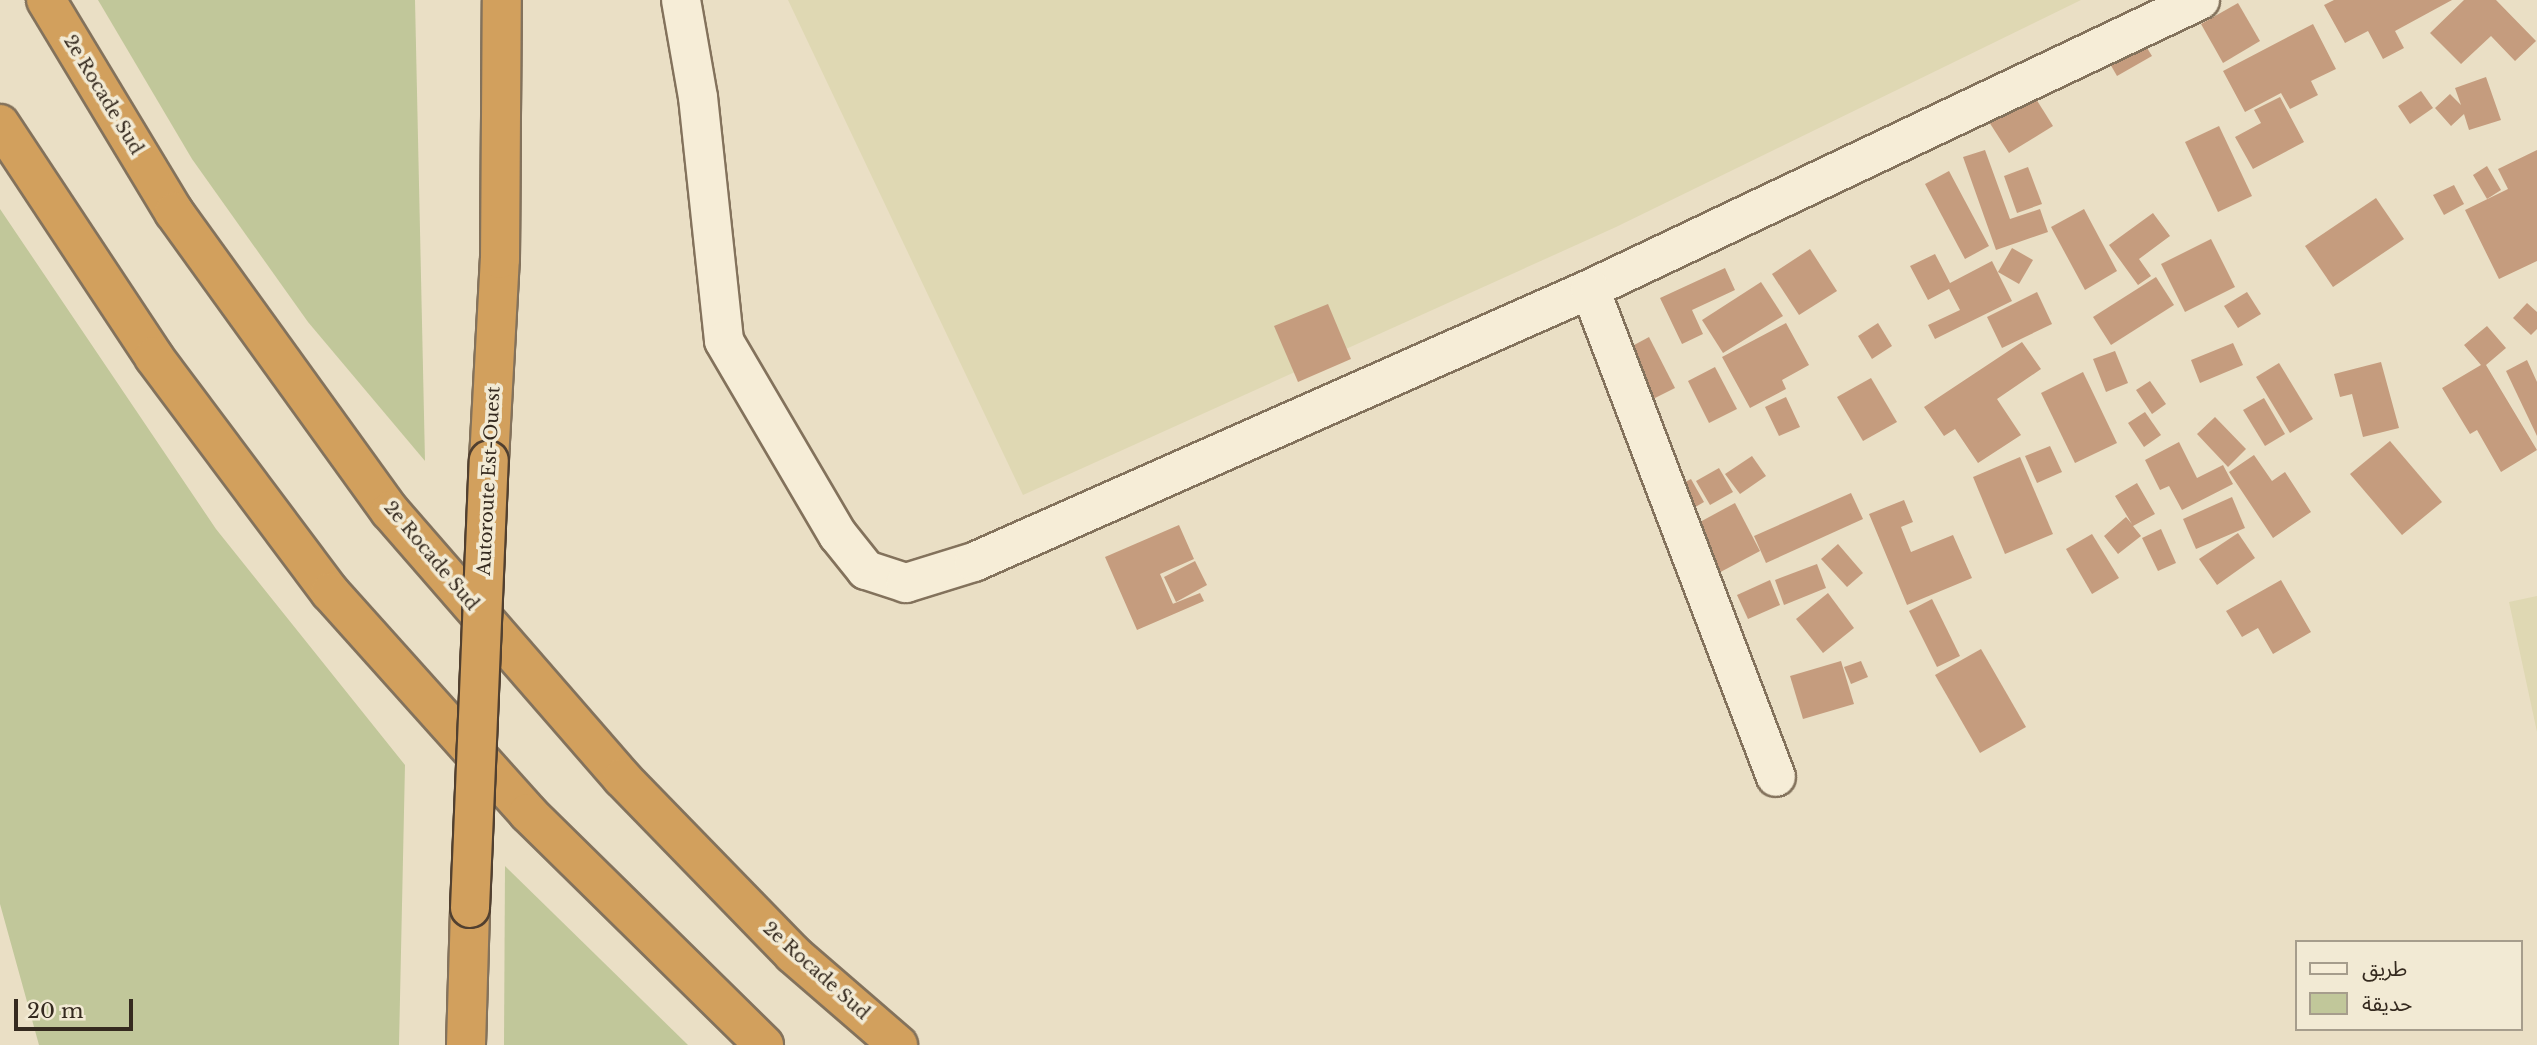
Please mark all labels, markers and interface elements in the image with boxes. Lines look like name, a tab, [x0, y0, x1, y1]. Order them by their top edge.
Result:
street label: 2e Rocade Sud	[59, 31, 147, 159]
street label: Autoroute Est-Ouest	[473, 386, 505, 576]
street label: 2e Rocade Sud	[379, 497, 483, 615]
street label: 2e Rocade Sud	[758, 918, 874, 1024]
legend	[2296, 940, 2523, 1031]
text: طريق	[2362, 956, 2407, 982]
scale bar	[18, 986, 136, 1030]
text: حديقة	[2362, 991, 2412, 1017]
text: 20 m	[27, 998, 84, 1024]

